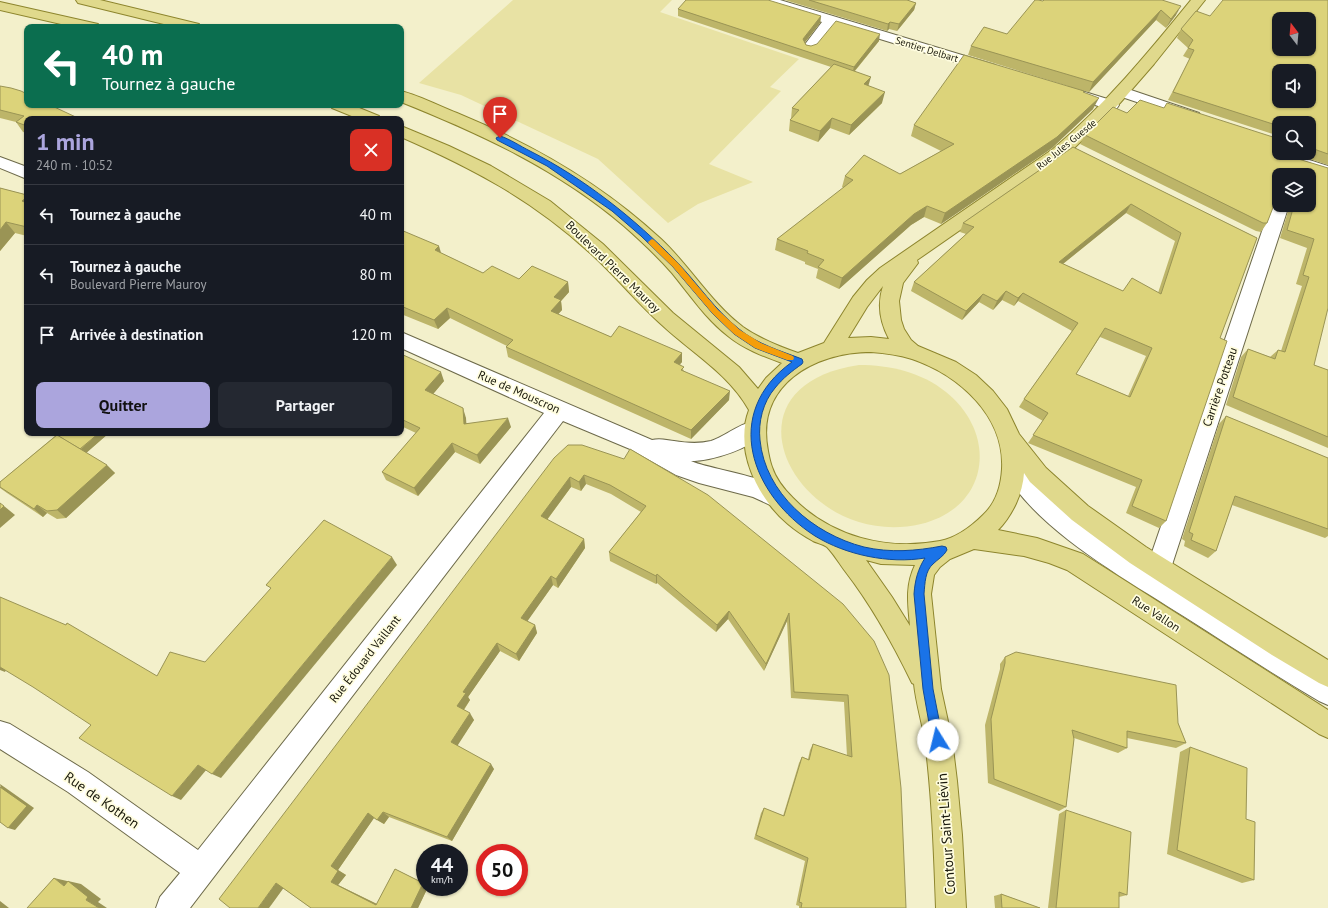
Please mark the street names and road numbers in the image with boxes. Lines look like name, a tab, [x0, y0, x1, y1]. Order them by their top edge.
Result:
street label: Sentier Delbart	[894, 34, 960, 65]
street label: Rue Jules Guesde	[1034, 116, 1099, 173]
street label: Boulevard Pierre Mauroy	[563, 217, 664, 316]
street label: Carrière Potteau	[1199, 345, 1240, 428]
street label: Rue de Mouscron	[476, 367, 563, 416]
street label: Rue Vallon	[1129, 592, 1183, 635]
street label: Rue Édouard Vaillant	[326, 612, 403, 705]
street label: Rue de Kothen	[61, 768, 143, 832]
street label: Contour Saint-Liévin	[933, 773, 959, 895]

